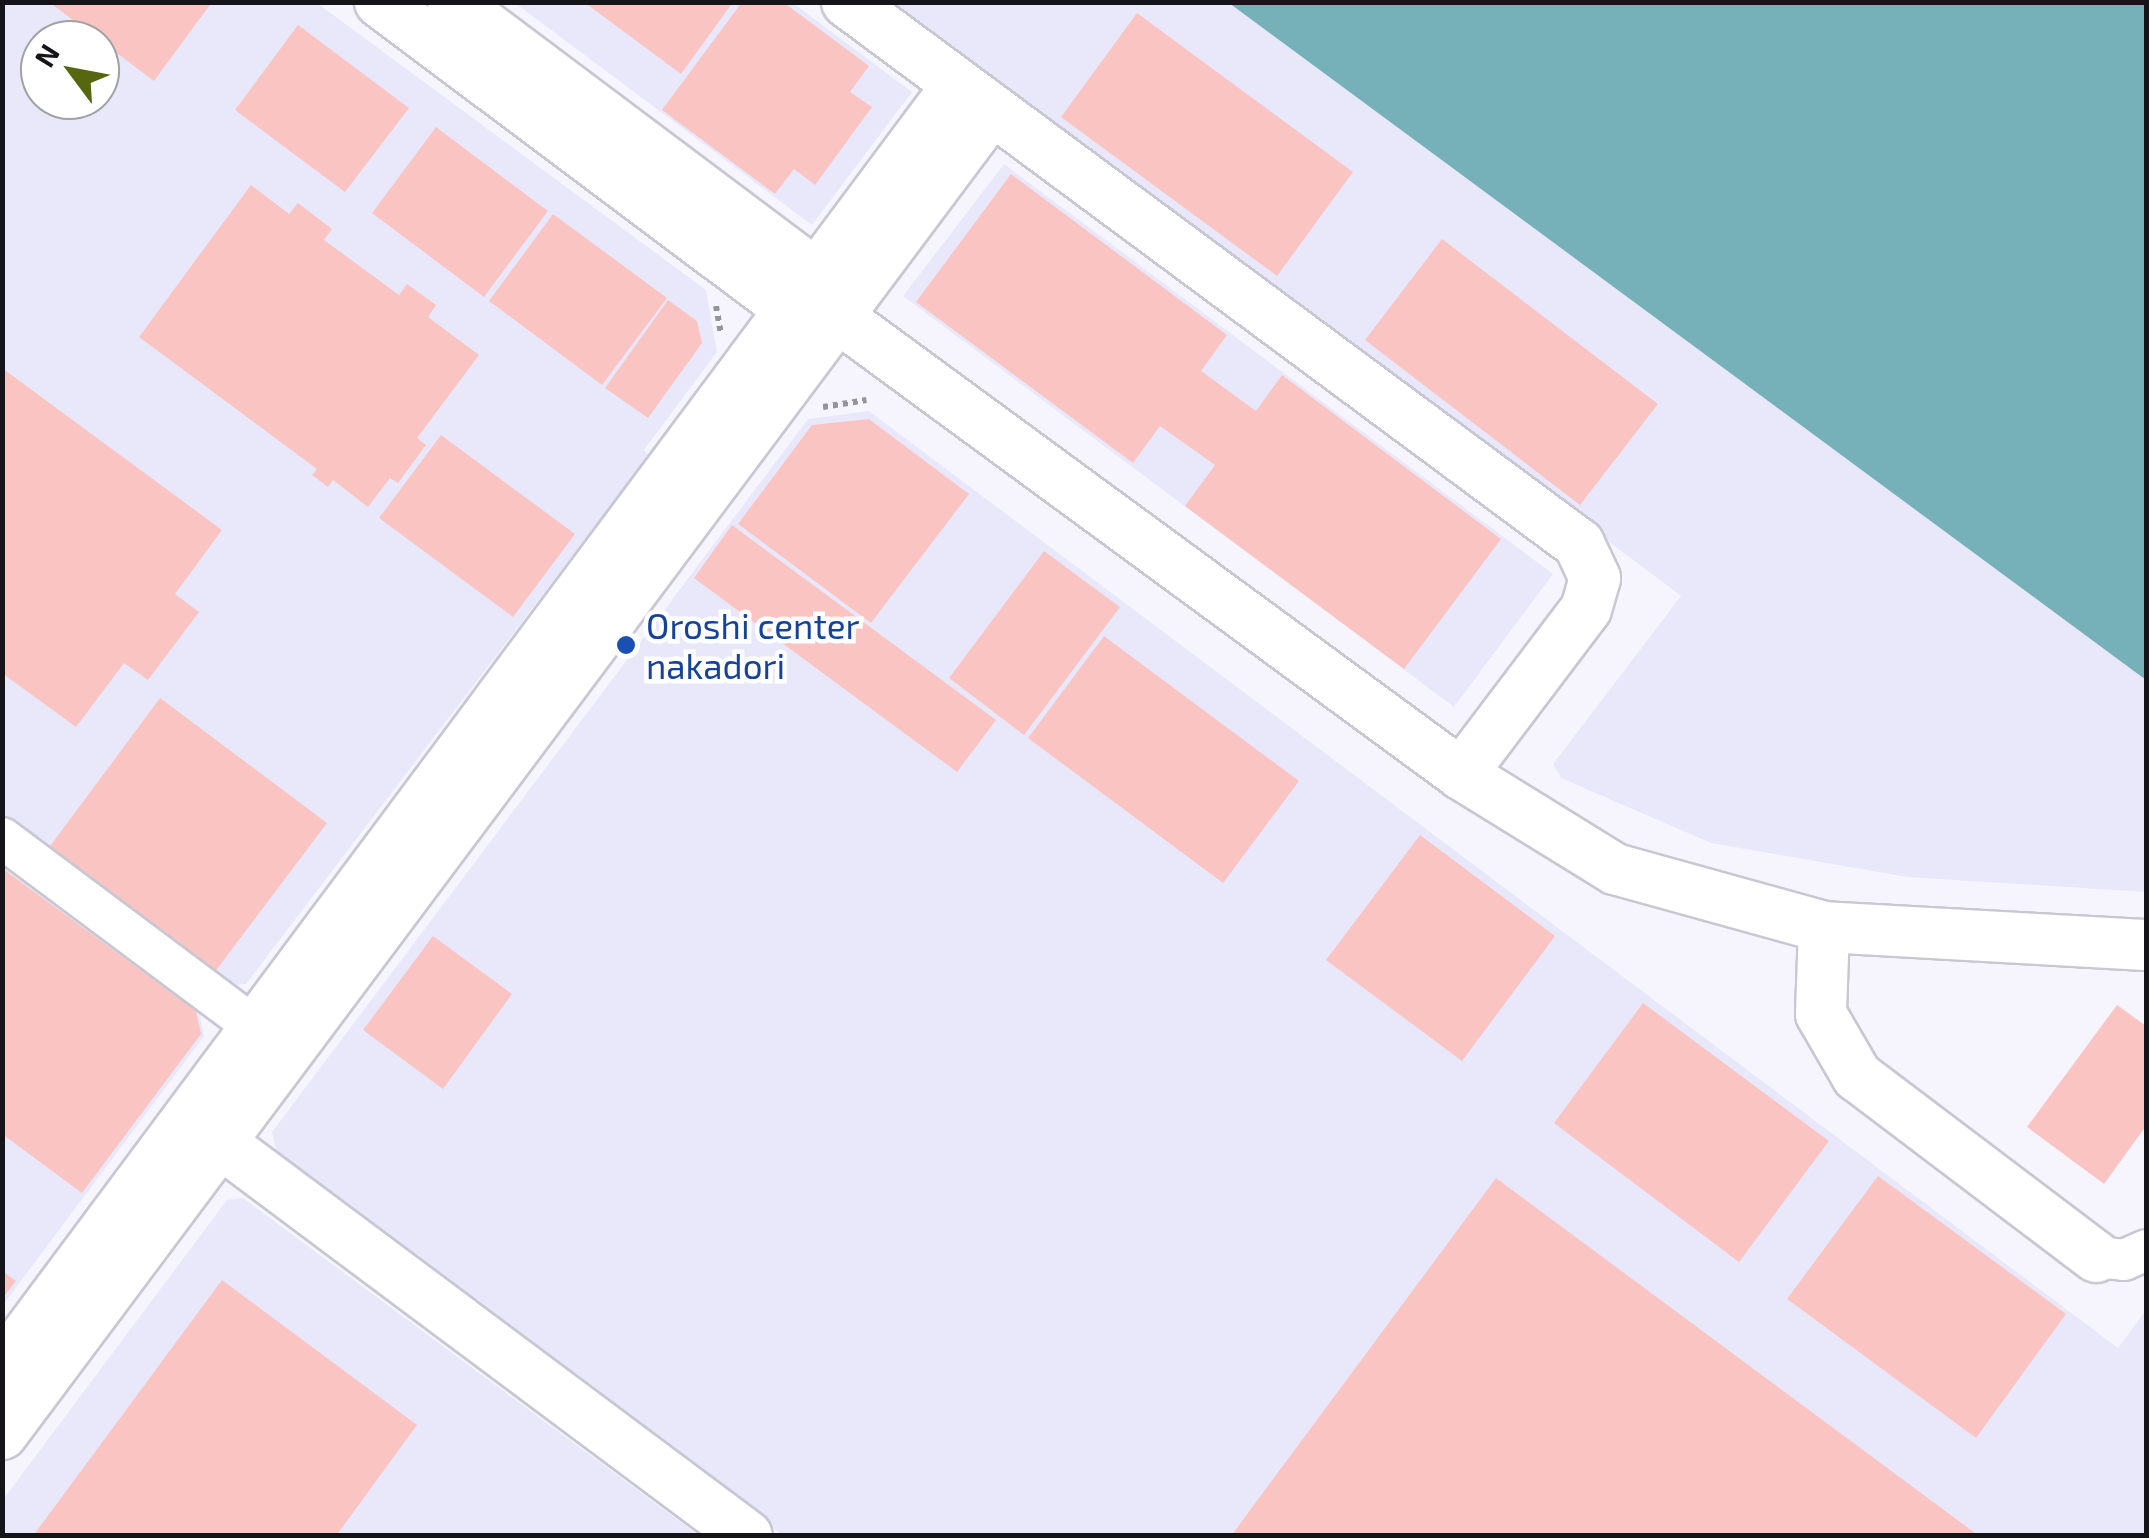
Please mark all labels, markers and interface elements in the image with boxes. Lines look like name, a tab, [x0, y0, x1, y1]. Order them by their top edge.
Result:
north arrow	[20, 20, 120, 120]
text: N	[26, 38, 66, 73]
place label: Oroshi center nakadori	[646, 604, 860, 686]
marker: Oroshi center nakadori	[615, 634, 637, 656]

